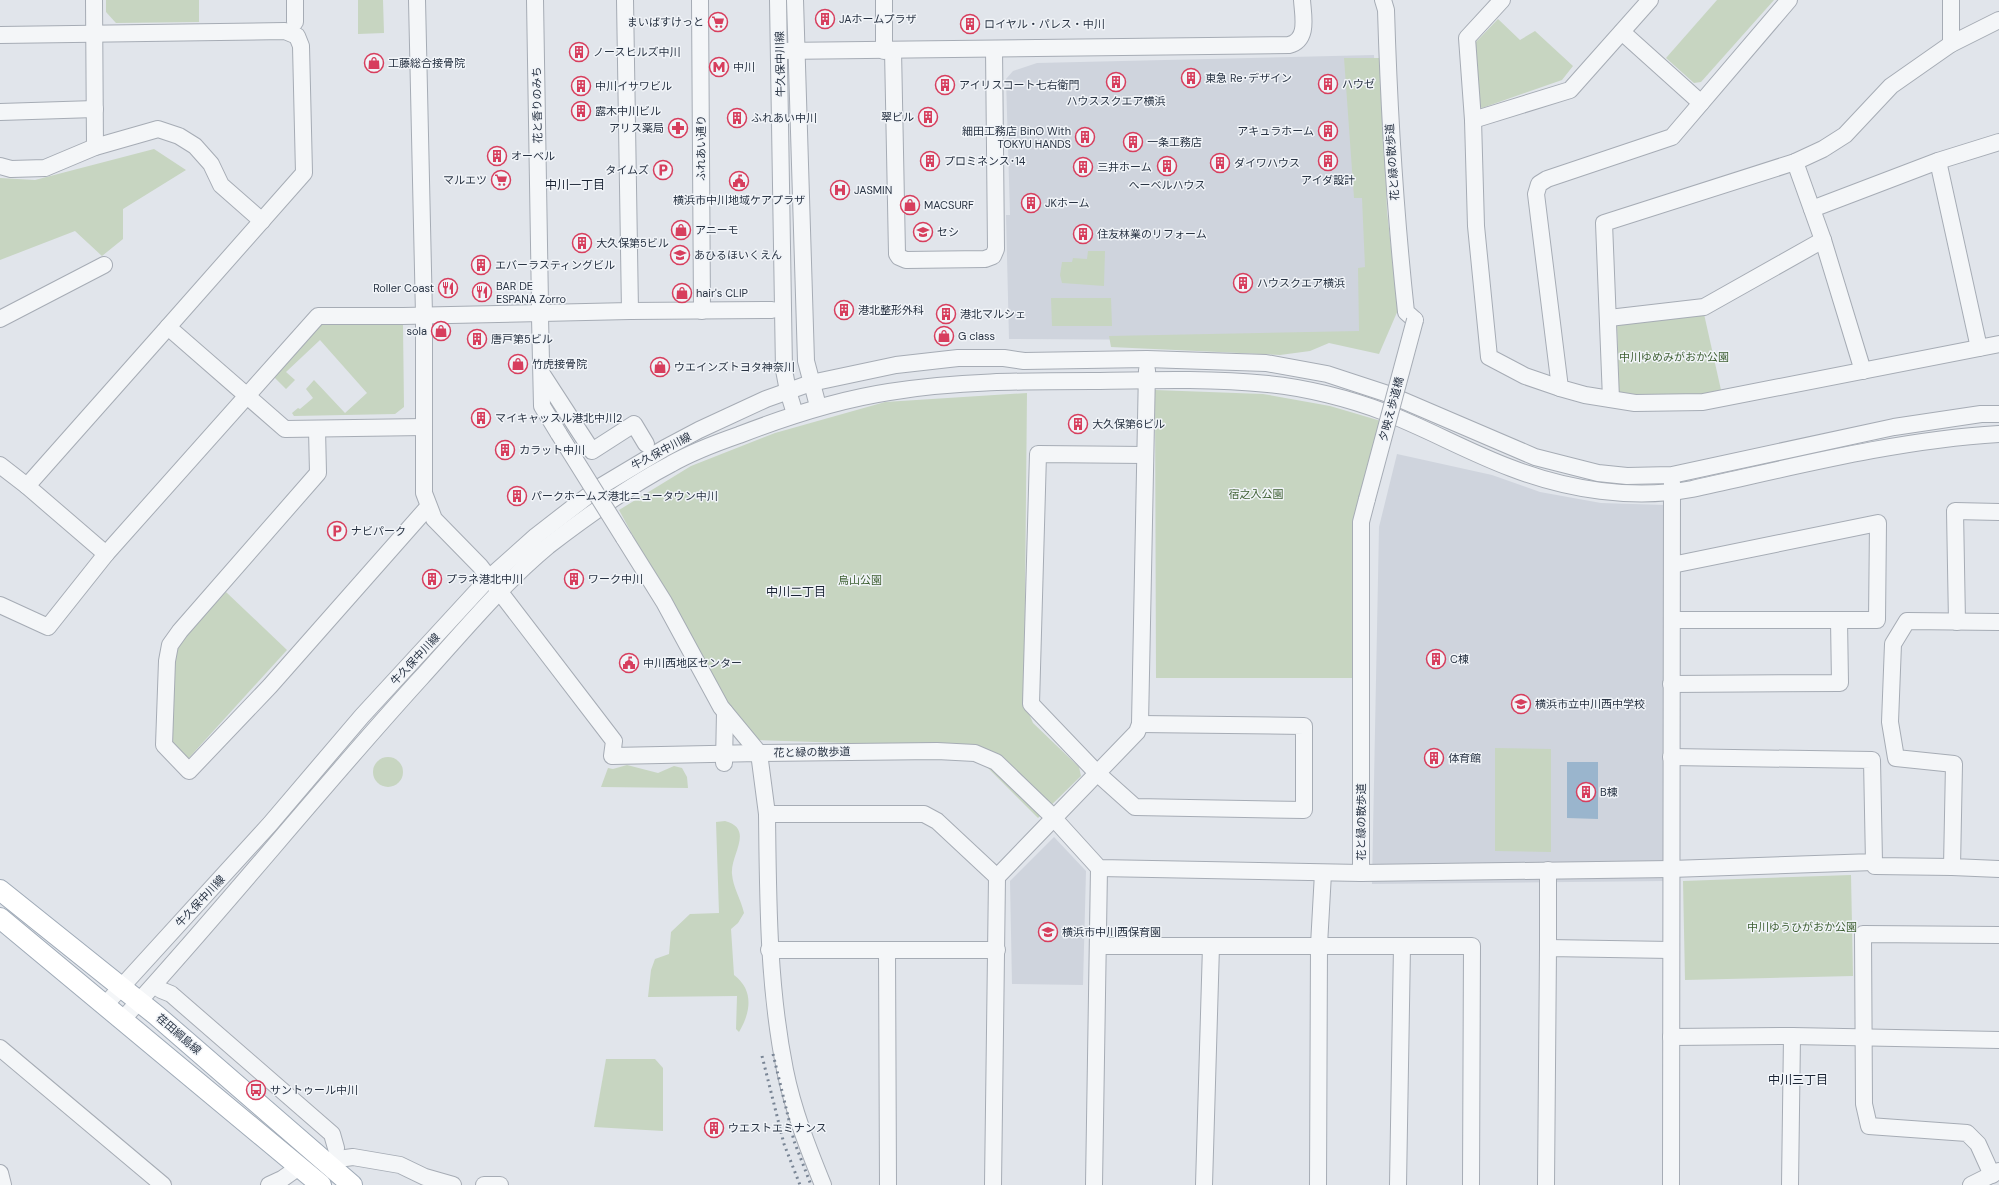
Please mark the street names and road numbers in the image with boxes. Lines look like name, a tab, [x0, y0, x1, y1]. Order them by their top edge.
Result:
street label: 牛久保中川線	[772, 31, 788, 97]
street label: 花と香りのみち	[529, 66, 545, 144]
street label: ふれあい通り	[694, 115, 708, 181]
street label: 花と緑の散歩道	[1382, 123, 1402, 201]
street label: 夕映え歩道橋	[1376, 375, 1406, 443]
street label: 牛久保中川線	[629, 429, 693, 473]
street label: 牛久保中川線	[387, 630, 443, 688]
street label: 花と緑の散歩道	[773, 744, 851, 760]
street label: 花と緑の散歩道	[1354, 784, 1368, 861]
street label: 牛久保中川線	[172, 872, 228, 930]
street label: 荏田綱島線	[154, 1011, 204, 1057]

